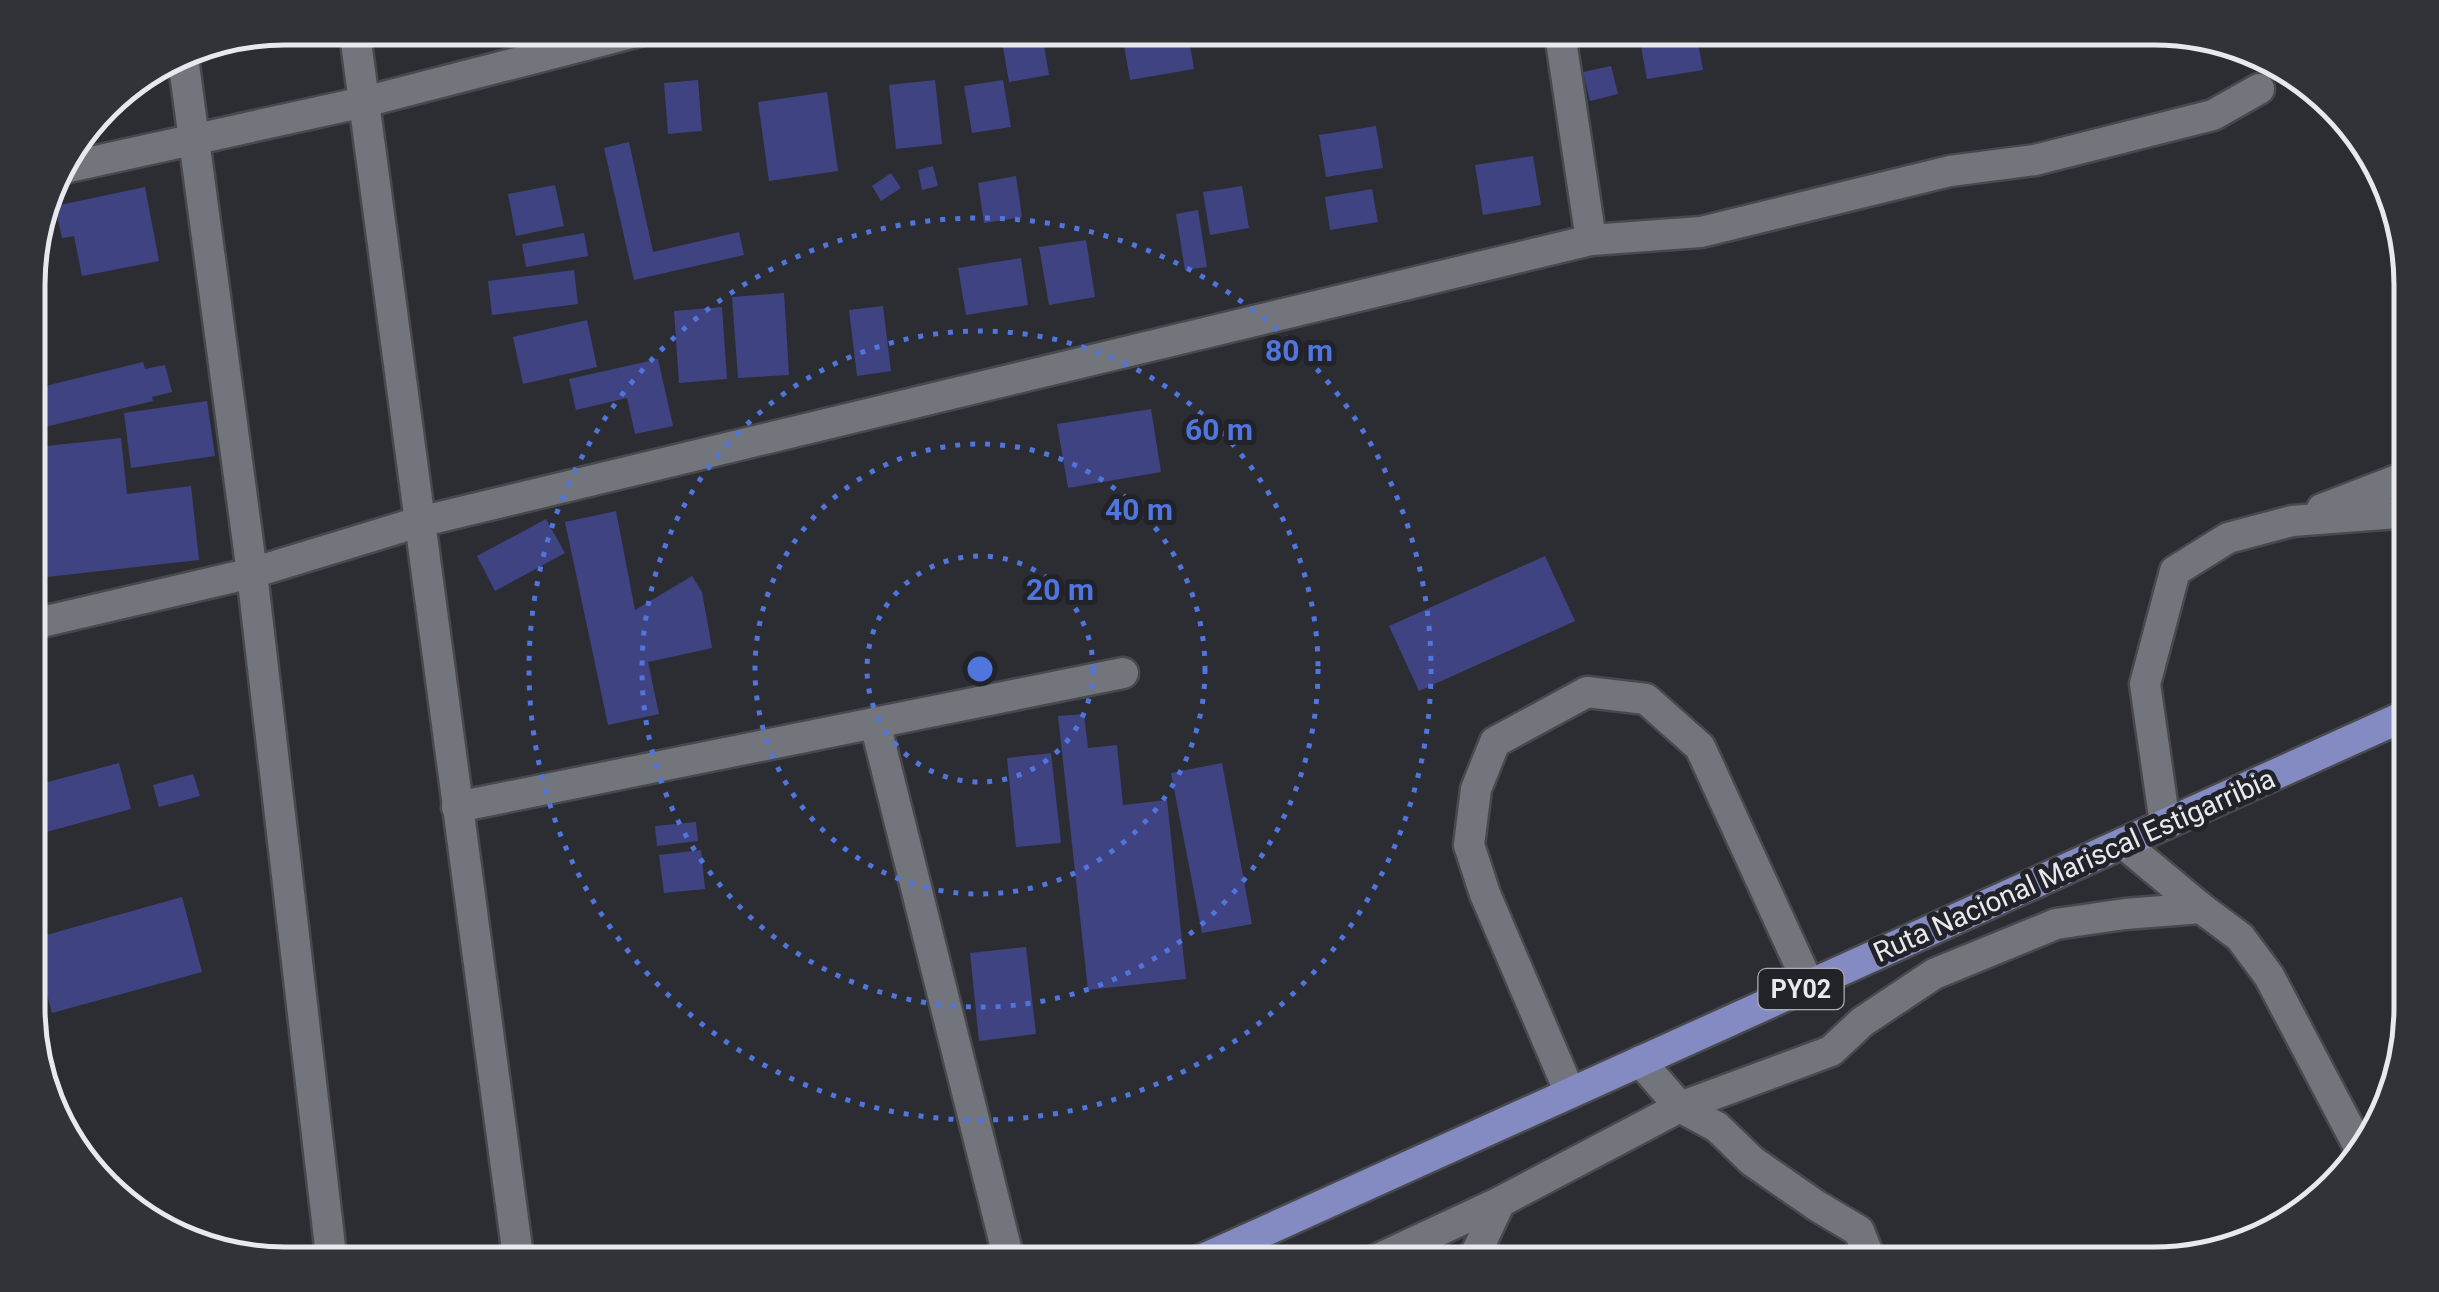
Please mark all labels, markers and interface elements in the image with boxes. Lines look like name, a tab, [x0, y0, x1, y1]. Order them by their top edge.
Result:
text: 80 m	[1265, 333, 1333, 368]
text: 60 m	[1185, 412, 1253, 447]
text: 40 m	[1105, 492, 1173, 527]
text: 20 m	[1026, 572, 1094, 607]
centre of rings	[962, 651, 998, 687]
street label: Ruta Nacional Mariscal Estigarribia	[1868, 762, 2280, 969]
road number: PY02	[1758, 969, 1844, 1009]

